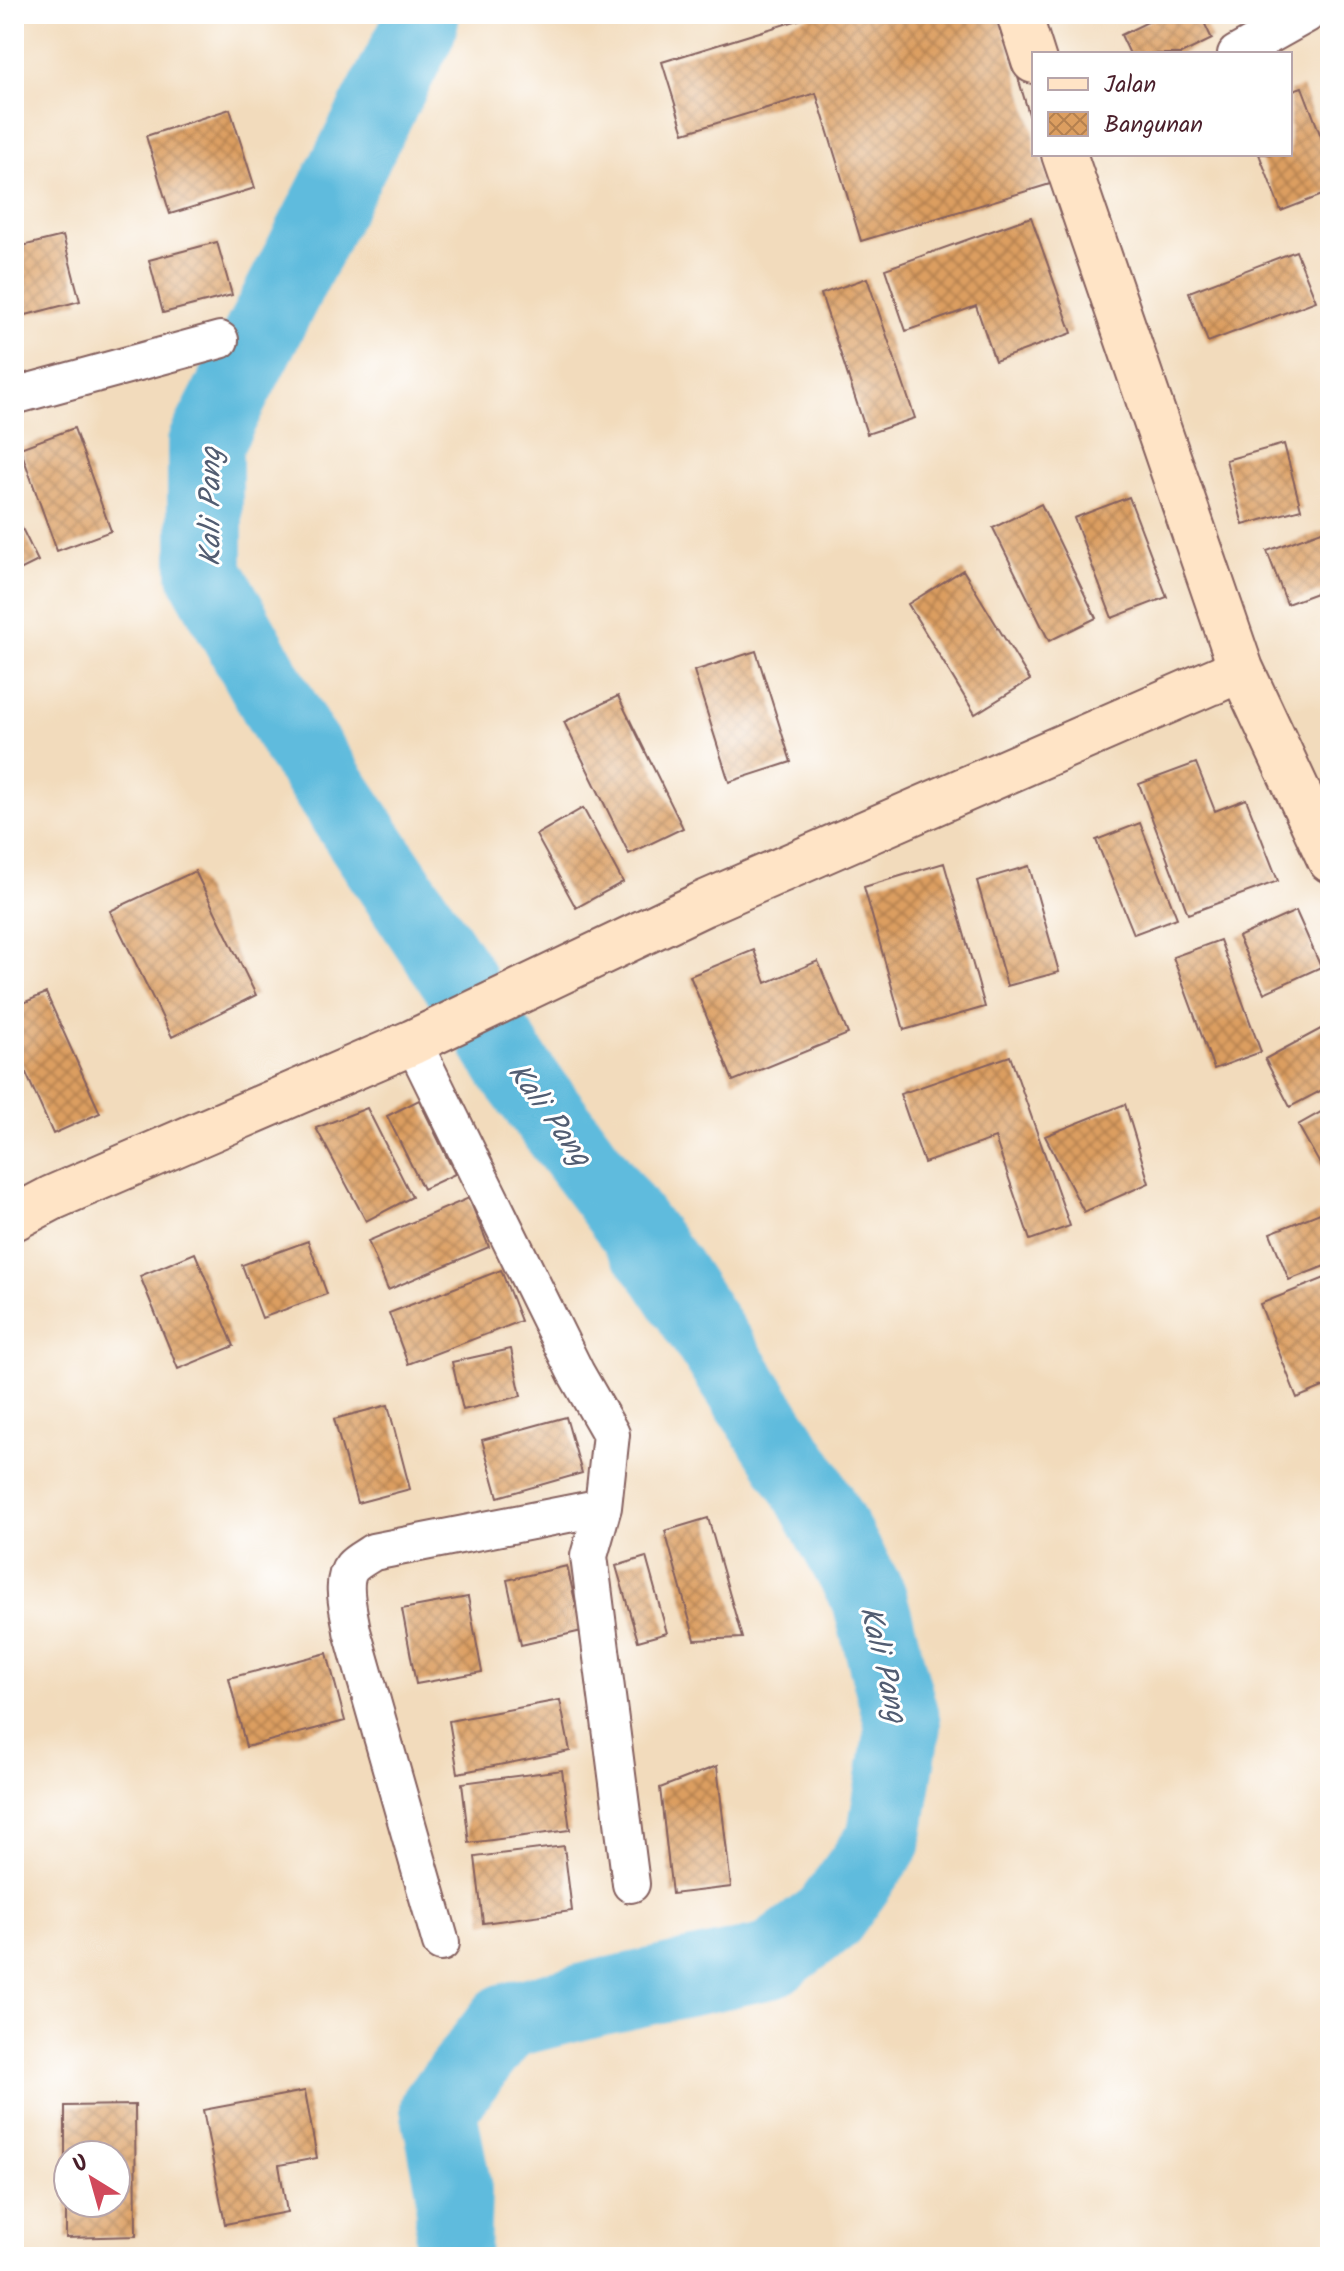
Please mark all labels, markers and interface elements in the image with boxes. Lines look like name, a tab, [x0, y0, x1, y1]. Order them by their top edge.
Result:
legend	[1032, 52, 1292, 156]
text: Jalan	[1104, 66, 1156, 105]
text: Bangunan	[1104, 106, 1203, 145]
water label: Kali Pang	[188, 446, 236, 566]
water label: Kali Pang	[494, 1053, 604, 1179]
water label: Kali Pang	[844, 1601, 920, 1730]
north arrow	[52, 2139, 132, 2219]
text: U	[66, 2147, 97, 2183]

